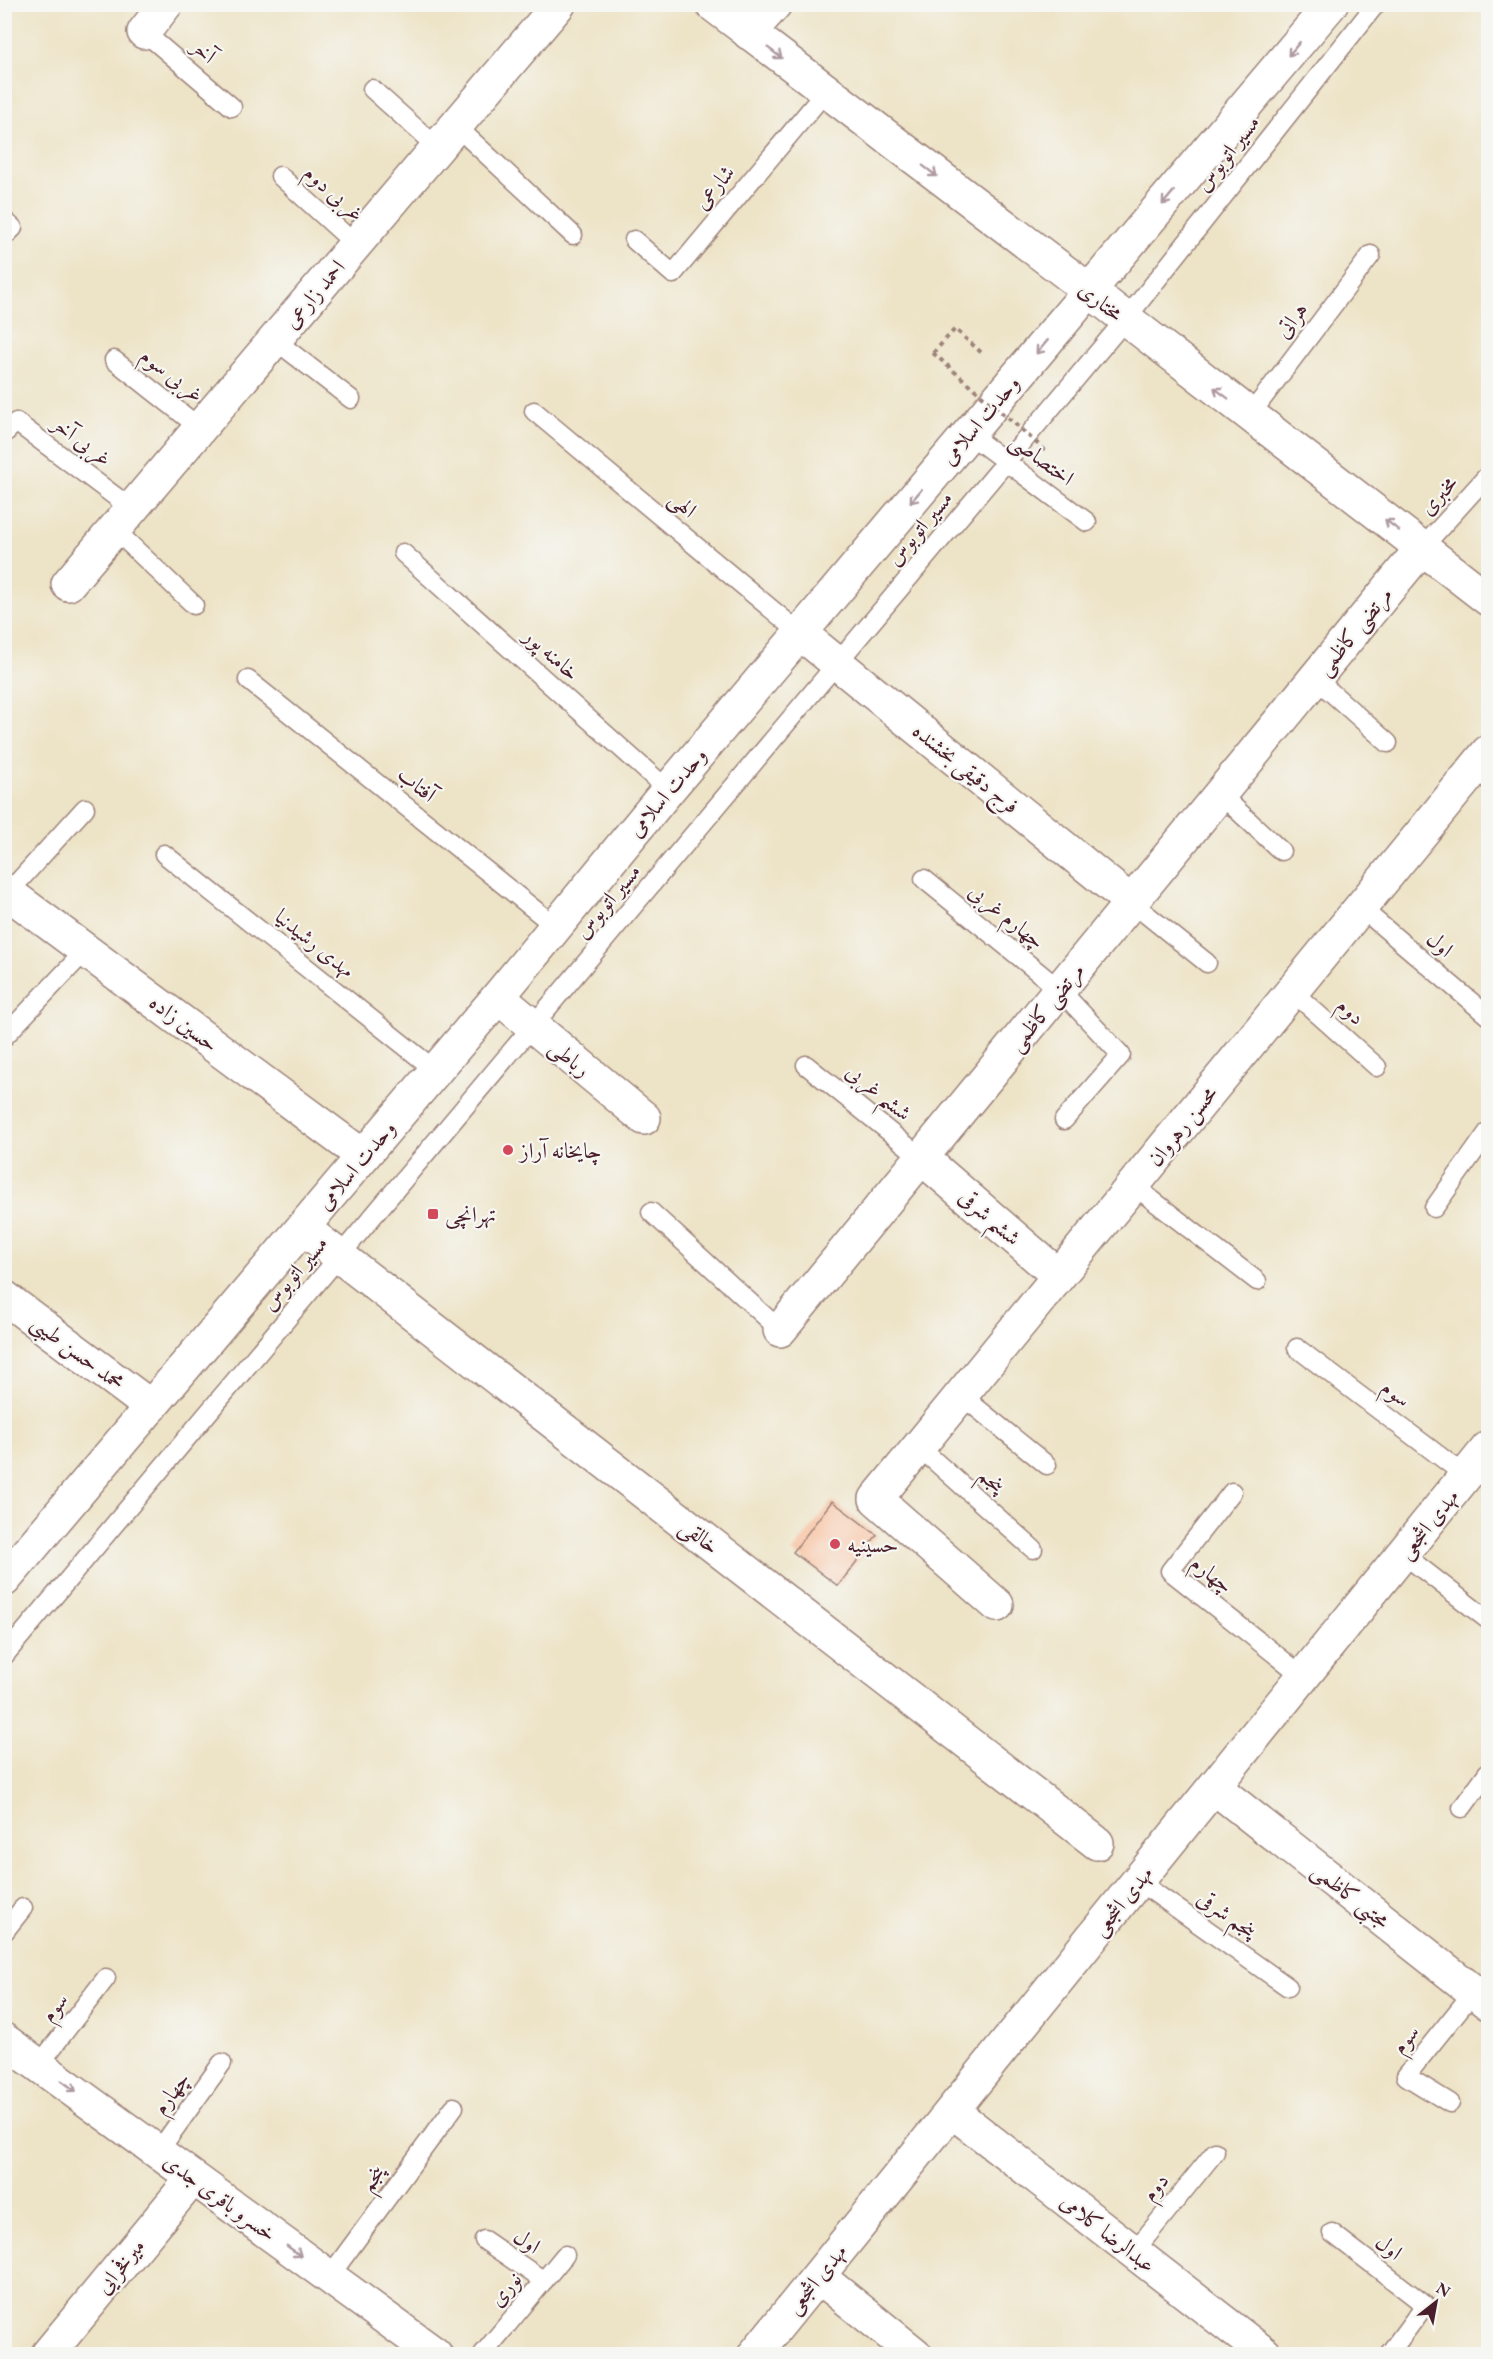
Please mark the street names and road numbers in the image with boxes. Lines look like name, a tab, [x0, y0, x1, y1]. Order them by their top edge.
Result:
street label: آخر	[184, 31, 224, 71]
street label: مسیر اتوبوس	[1188, 109, 1266, 197]
street label: غربی دوم	[294, 158, 370, 232]
street label: شارعی	[687, 159, 741, 215]
street label: احمد زارعی	[277, 253, 351, 335]
street label: مختاری	[1073, 274, 1130, 328]
street label: هراتی	[1268, 296, 1314, 344]
street label: غربی سوم	[131, 341, 210, 413]
street label: وحدت اسلامی	[934, 369, 1026, 471]
street label: غربی آخر	[44, 408, 118, 474]
street label: اختصاصی	[1003, 426, 1080, 493]
street label: مخبری	[1412, 468, 1464, 521]
street label: الهی	[662, 484, 703, 525]
street label: مسیر اتوبوس	[879, 484, 959, 572]
street label: مرتضی کاظمی	[1309, 581, 1400, 682]
street label: خامنه پور	[515, 620, 586, 688]
street label: فرج دقیقی بخشنده	[903, 716, 1025, 824]
street label: وحدت اسلامی	[621, 741, 713, 843]
street label: آفتاب	[392, 760, 444, 810]
street label: مسیر اتوبوس	[567, 857, 647, 945]
street label: چهارم غربی	[960, 876, 1051, 960]
street label: مهدی رشیدنیا	[269, 902, 361, 984]
street label: اول	[1420, 924, 1460, 964]
street label: مرتضی کاظمی	[1001, 957, 1092, 1058]
street label: حسین زاده	[143, 987, 225, 1059]
street label: دوم	[1327, 991, 1371, 1035]
street label: رباطی	[543, 1033, 597, 1084]
street label: ششم غربی	[836, 1057, 918, 1133]
street label: محسن رهروان	[1140, 1079, 1225, 1173]
street label: وحدت اسلامی	[310, 1114, 402, 1216]
street label: ششم شرقی	[948, 1182, 1027, 1257]
street label: مسیر اتوبوس	[254, 1229, 334, 1317]
street label: محمد حسن طیبی	[23, 1307, 130, 1400]
street label: سوم	[1372, 1372, 1417, 1418]
street label: پنجم	[968, 1460, 1013, 1505]
street label: مهدی اشجعی	[1391, 1483, 1466, 1566]
street label: خالقی	[673, 1512, 726, 1562]
street label: چهارم	[1182, 1548, 1239, 1604]
street label: مجتبی کاظمی	[1303, 1855, 1397, 1938]
street label: مهدی اشجعی	[1085, 1860, 1160, 1943]
street label: پنجم شرقی	[1188, 1883, 1264, 1951]
street label: سوم	[33, 1986, 79, 2031]
street label: سوم	[1384, 2018, 1430, 2063]
street label: چهارم	[146, 2066, 201, 2123]
street label: خسرو باقری جدی	[158, 2146, 282, 2248]
street label: پنجم	[352, 2158, 397, 2201]
street label: دوم	[1135, 2167, 1179, 2210]
street label: عبدالرضا کلامی	[1054, 2187, 1162, 2279]
street label: اول	[508, 2221, 546, 2261]
street label: اول	[1369, 2227, 1409, 2267]
street label: میرفخرایی	[89, 2232, 152, 2300]
street label: مهدی اشجعی	[779, 2238, 854, 2321]
street label: نوری	[482, 2265, 528, 2313]

